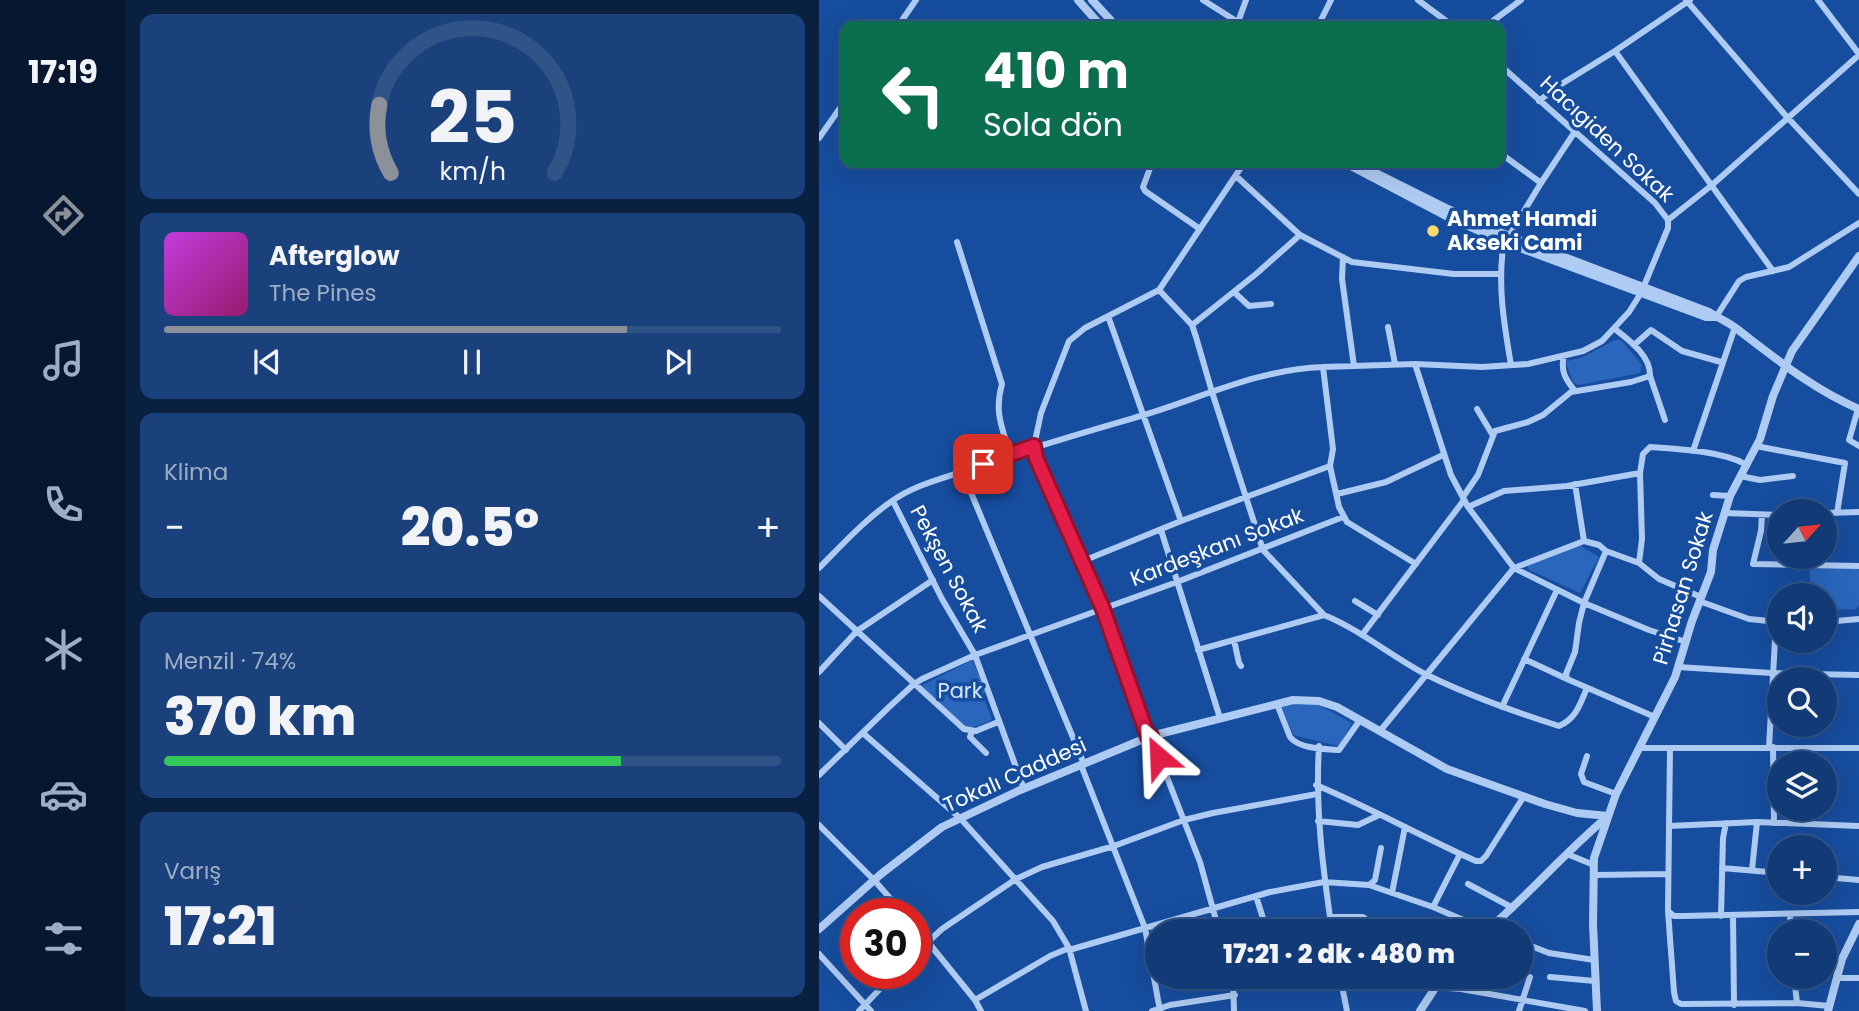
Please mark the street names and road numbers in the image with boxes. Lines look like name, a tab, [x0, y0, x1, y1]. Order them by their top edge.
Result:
street label: Hacıgiden Sokak	[1534, 69, 1681, 209]
street label: Pekşen Sokak	[904, 500, 995, 638]
street label: Kardeşkanı Sokak	[1126, 500, 1308, 593]
street label: Pirhasan Sokak	[1645, 508, 1720, 668]
street label: Tokalı Caddesi	[939, 730, 1091, 819]

